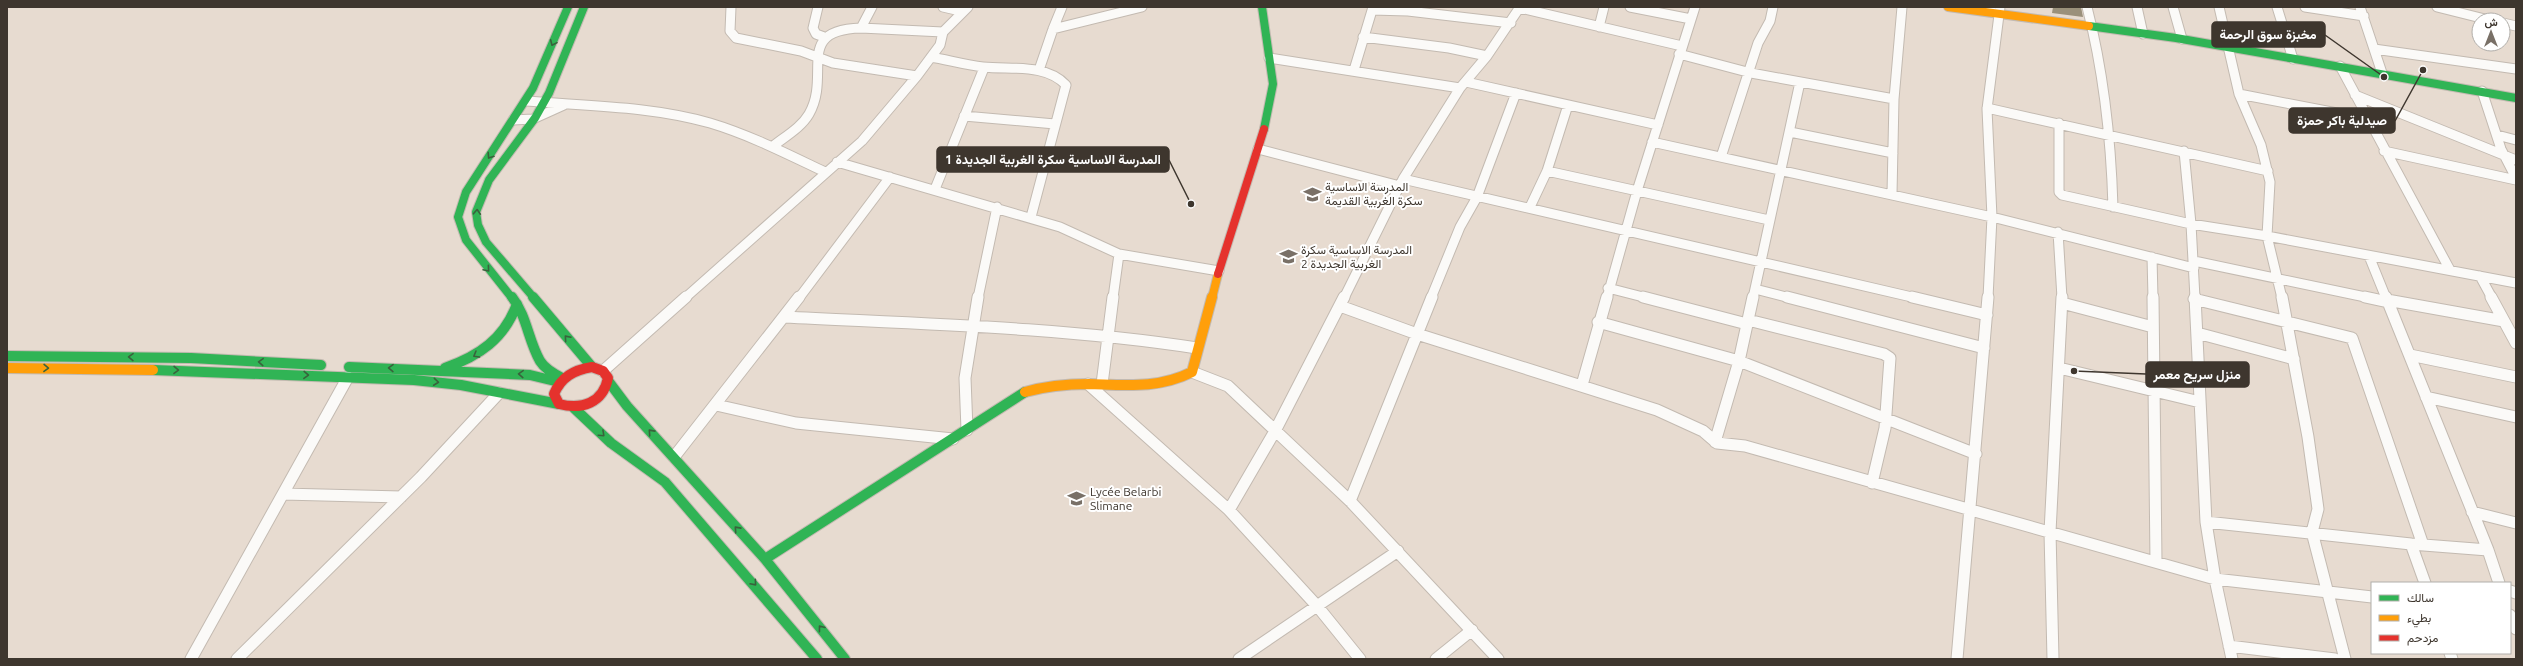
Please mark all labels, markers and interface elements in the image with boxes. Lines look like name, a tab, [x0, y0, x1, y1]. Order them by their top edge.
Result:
north arrow	[2471, 12, 2511, 52]
text: ش	[2484, 16, 2498, 29]
callout: مخبزة سوق الرحمة	[2212, 22, 2325, 47]
text: مخبزة سوق الرحمة	[2219, 27, 2317, 43]
one-way arrow	[549, 39, 557, 46]
callout: صيدلية باكر حمزة	[2289, 108, 2395, 133]
text: صيدلية باكر حمزة	[2297, 113, 2387, 129]
callout: المدرسة الاساسية سكرة الغربية الجديدة 1	[937, 147, 1169, 172]
one-way arrow	[487, 152, 495, 159]
text: المدرسة الاساسية سكرة الغربية الجديدة 1	[945, 152, 1161, 168]
place label: المدرسة الاساسية سكرة الغربية القديمة	[1325, 180, 1422, 209]
school or university icon: المدرسة الاساسية سكرة الغربية القديمة	[1302, 184, 1322, 204]
one-way arrow	[473, 209, 482, 215]
place label: المدرسة الاساسية سكرة الغربية الجديدة 2	[1301, 243, 1412, 272]
school or university icon: المدرسة الاساسية سكرة الغربية الجديدة 2	[1278, 247, 1298, 267]
one-way arrow	[483, 264, 490, 271]
one-way arrow	[565, 335, 572, 342]
one-way arrow	[473, 350, 480, 357]
one-way arrow	[128, 353, 134, 361]
one-way arrow	[258, 358, 264, 366]
callout: منزل سريح معمر	[2146, 362, 2249, 387]
one-way arrow	[43, 364, 49, 373]
one-way arrow	[388, 364, 394, 372]
one-way arrow	[173, 366, 179, 374]
text: منزل سريح معمر	[2152, 367, 2241, 384]
one-way arrow	[518, 370, 524, 379]
one-way arrow	[303, 371, 309, 379]
one-way arrow	[433, 378, 439, 387]
one-way arrow	[648, 429, 655, 437]
one-way arrow	[597, 430, 605, 437]
place label: Lycée Belarbi Slimane	[1090, 485, 1161, 512]
school or university icon: Lycée Belarbi Slimane	[1067, 489, 1087, 509]
one-way arrow	[734, 526, 742, 534]
one-way arrow	[749, 579, 756, 586]
legend	[2371, 582, 2511, 654]
text: سالك	[2407, 591, 2434, 604]
text: بطيء	[2407, 611, 2431, 628]
one-way arrow	[819, 626, 826, 633]
text: مزدحم	[2407, 631, 2438, 646]

